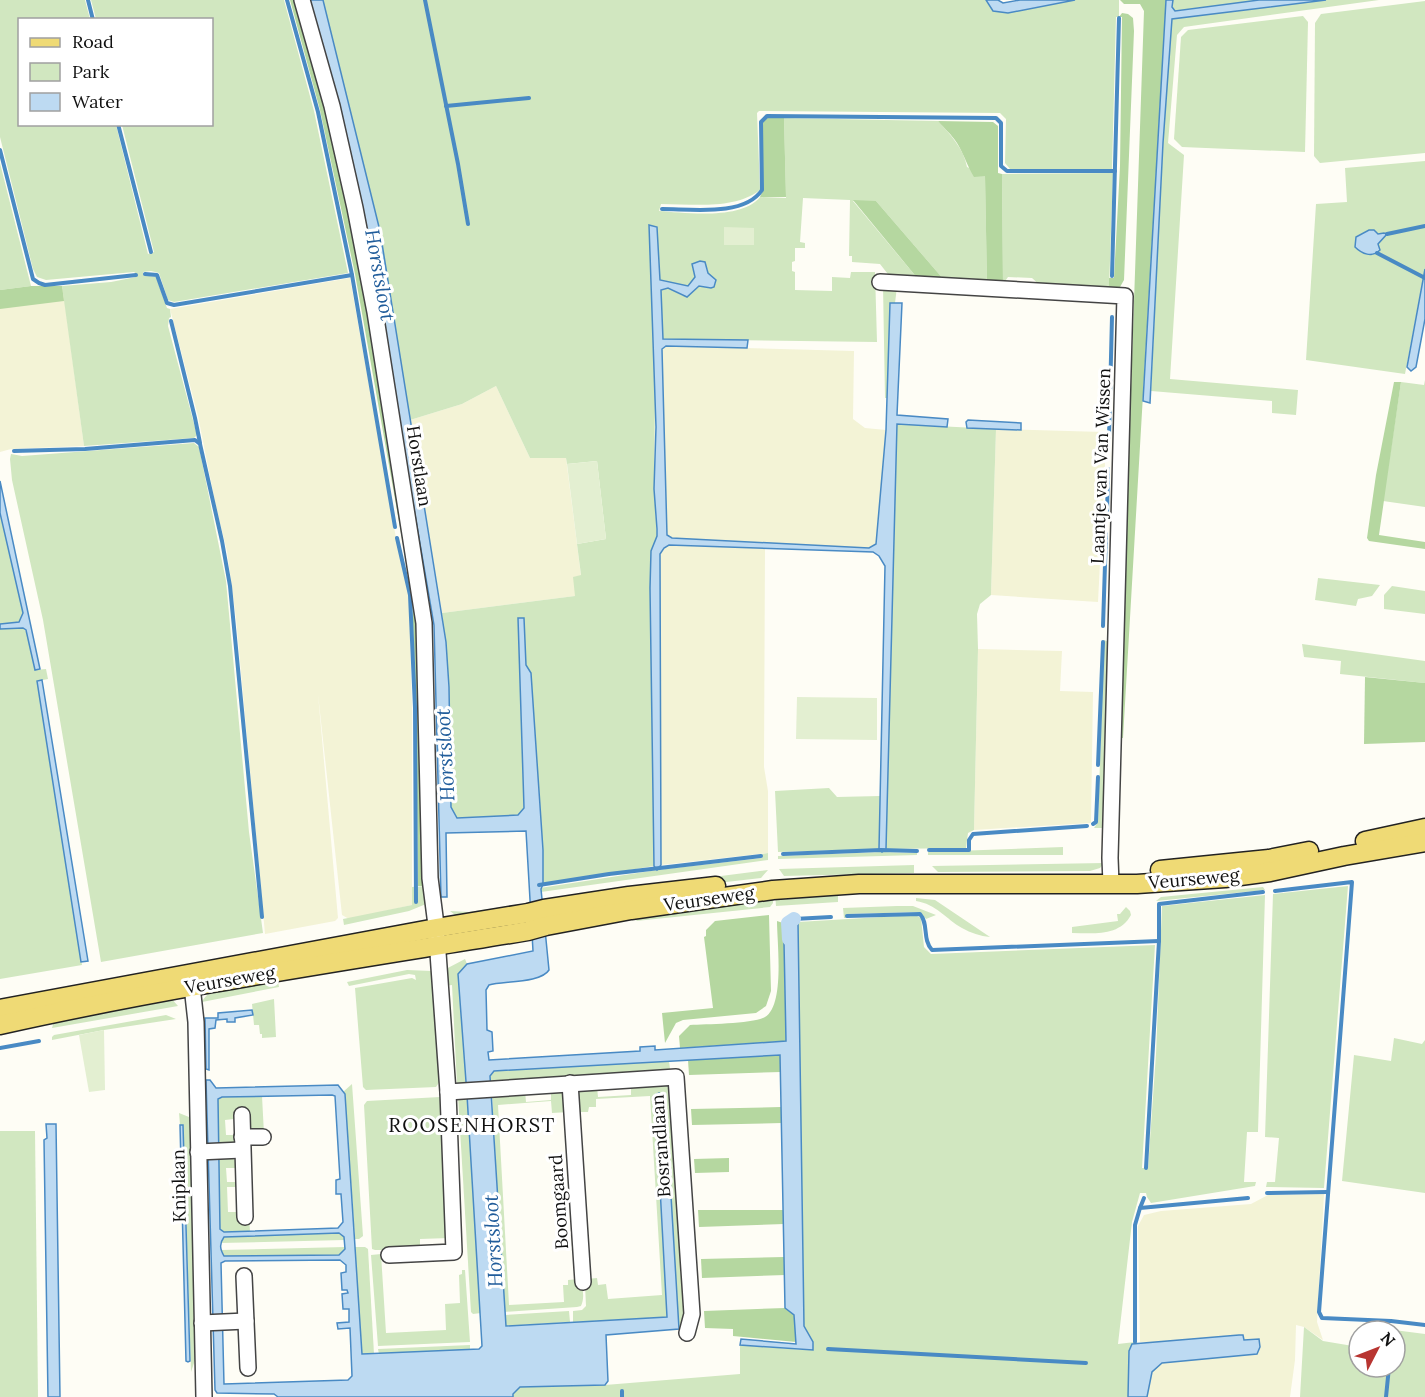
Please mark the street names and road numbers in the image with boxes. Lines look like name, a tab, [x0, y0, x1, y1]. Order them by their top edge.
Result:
street label: Laantje van Van Wissen	[1086, 367, 1115, 565]
street label: Horstlaan	[402, 424, 437, 508]
street label: Veurseweg	[1146, 863, 1241, 894]
street label: Veurseweg	[661, 881, 757, 916]
street label: Veurseweg	[182, 960, 278, 999]
street label: Bosrandlaan	[645, 1094, 676, 1198]
street label: Kniplaan	[166, 1149, 191, 1223]
street label: Boomgaard	[544, 1153, 573, 1250]

